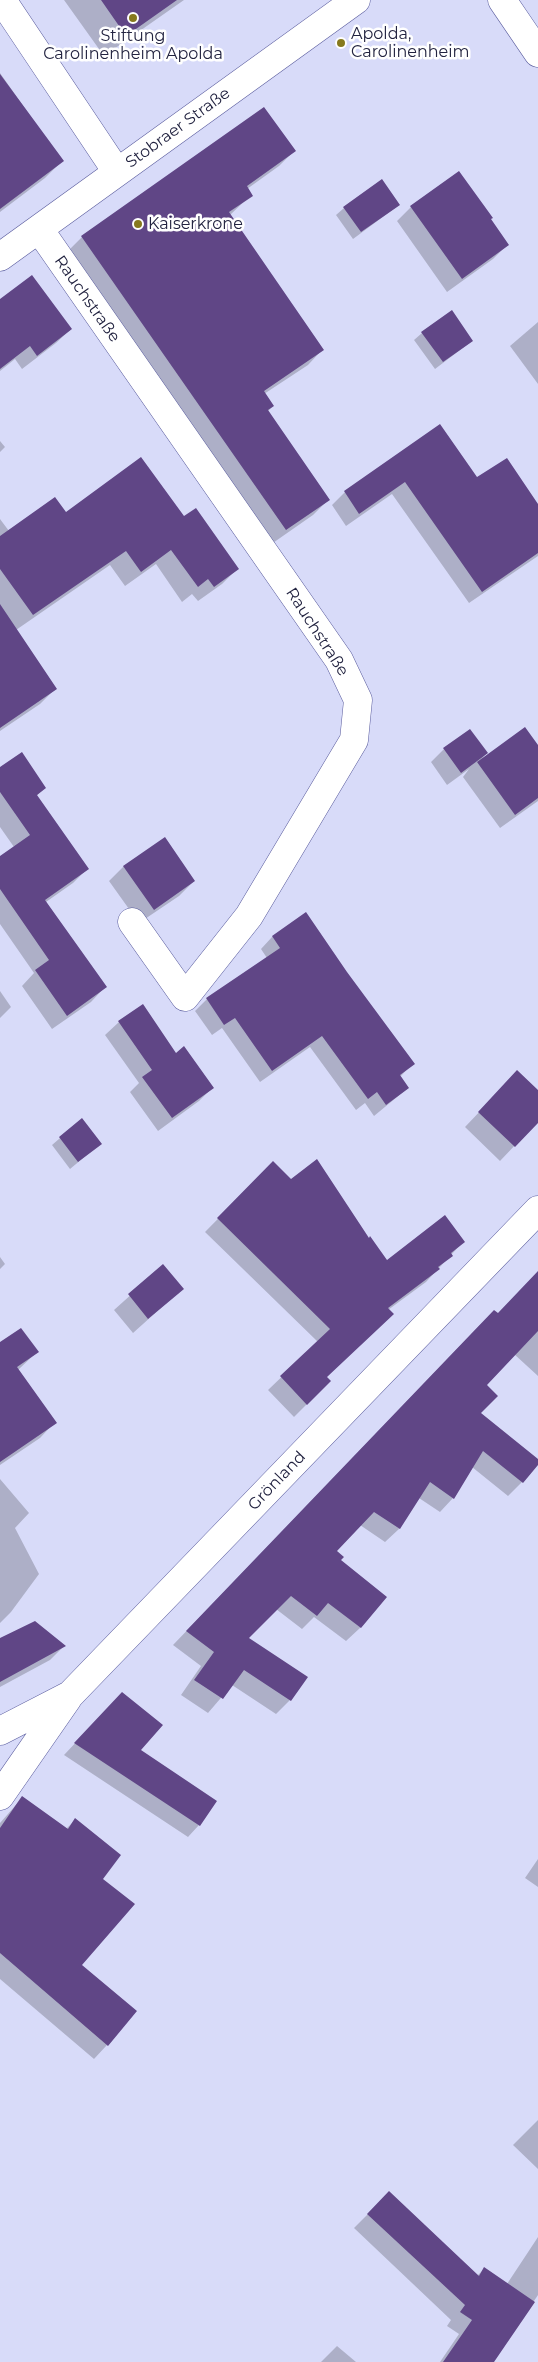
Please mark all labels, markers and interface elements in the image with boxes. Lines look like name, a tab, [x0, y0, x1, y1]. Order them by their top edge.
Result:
marker: Stiftung Carolinenheim Apolda	[127, 12, 139, 24]
place label: Apolda, Carolinenheim	[351, 24, 470, 62]
place label: Stiftung Carolinenheim Apolda	[43, 26, 223, 64]
marker: Apolda, Carolinenheim	[335, 37, 347, 49]
street label: Stobraer Straße	[122, 84, 234, 172]
place label: Kaiserkrone	[148, 214, 243, 234]
marker: Kaiserkrone	[132, 218, 144, 230]
street label: Rauchstraße	[50, 252, 124, 346]
street label: Rauchstraße	[281, 584, 353, 680]
street label: Grönland	[244, 1447, 310, 1515]

